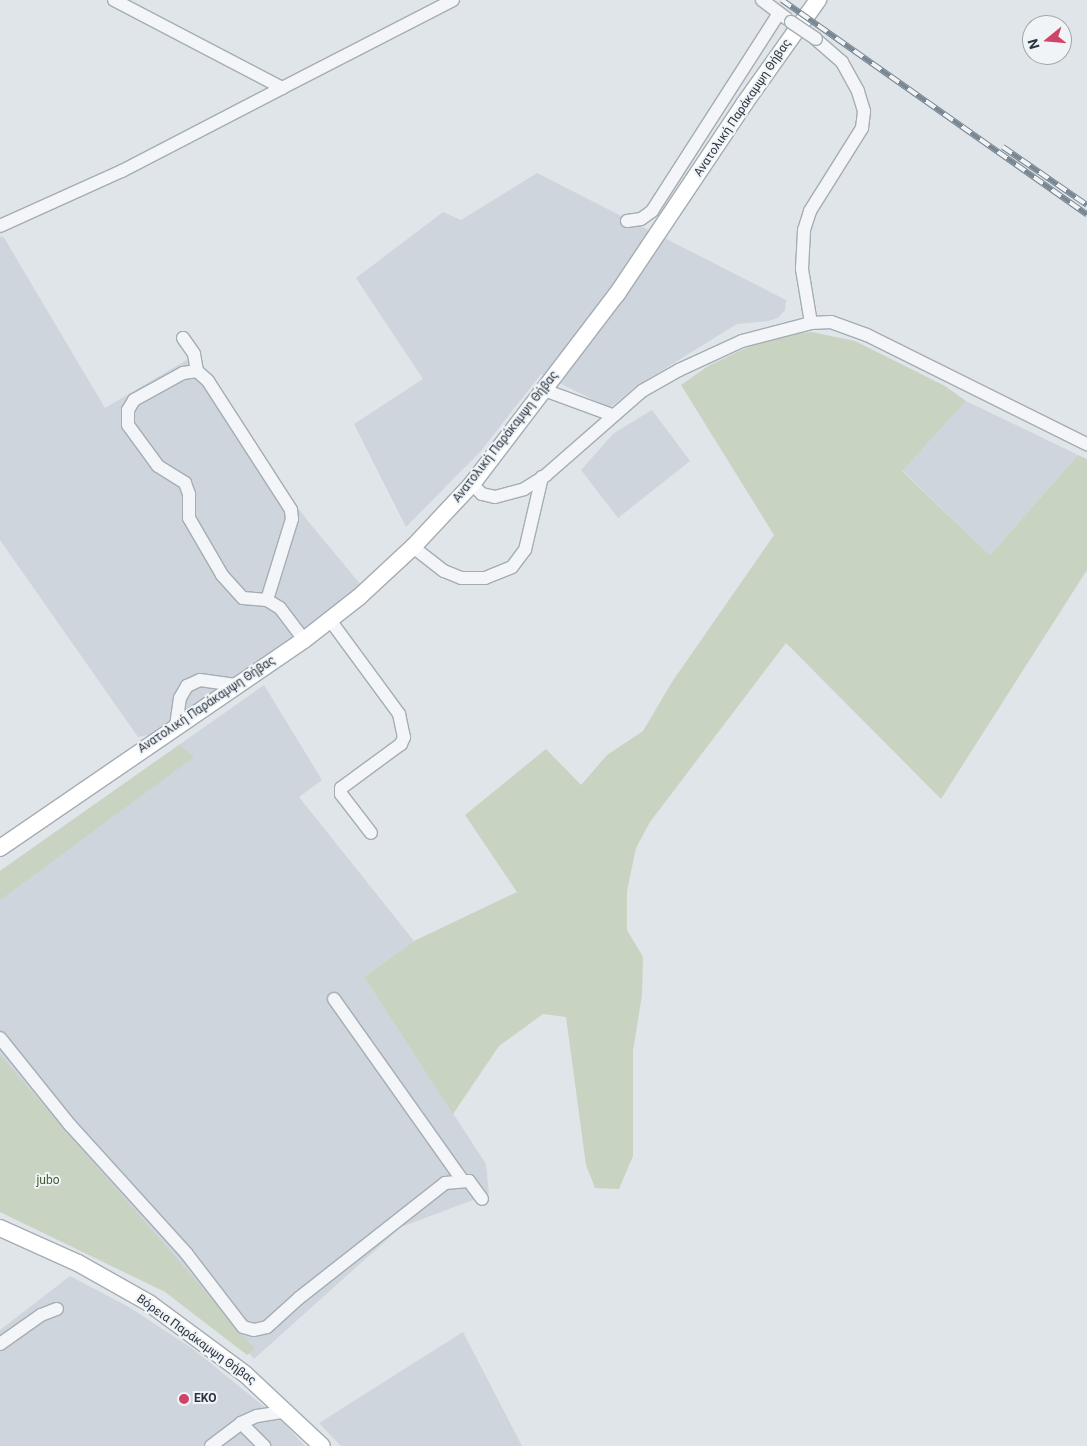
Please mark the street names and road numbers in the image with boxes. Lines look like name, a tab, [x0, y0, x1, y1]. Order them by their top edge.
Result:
street label: Ανατολική Παράκαμψη Θήβας	[692, 37, 794, 179]
street label: Ανατολική Παράκαμψη Θήβας	[450, 368, 562, 506]
street label: Ανατολική Παράκαμψη Θήβας	[136, 654, 278, 756]
street label: Βόρεια Παράκαμψη Θήβας	[134, 1292, 258, 1388]

